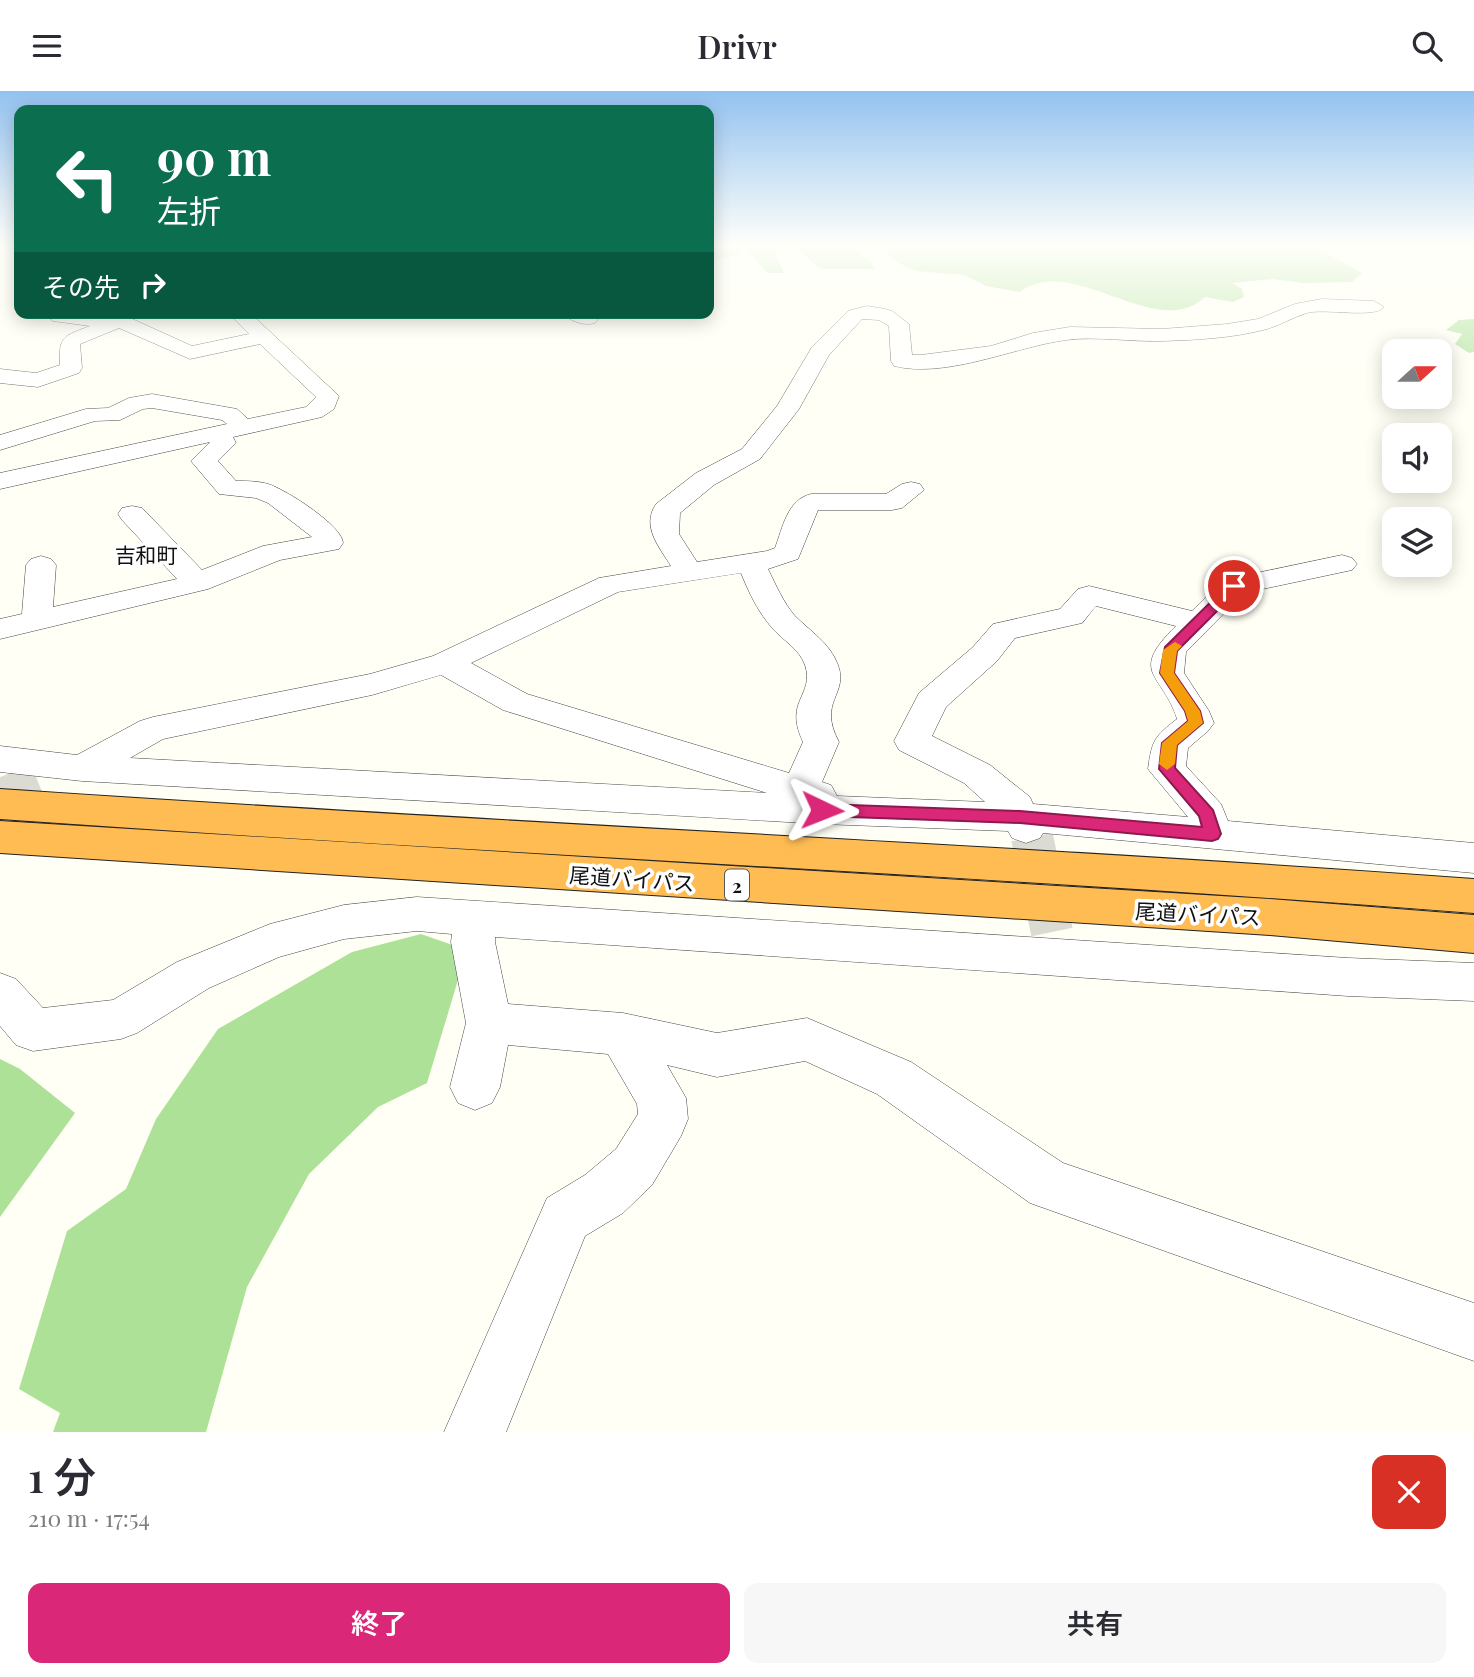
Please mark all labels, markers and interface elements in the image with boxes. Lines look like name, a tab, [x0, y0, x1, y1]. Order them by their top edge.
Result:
text: Drivr	[697, 24, 777, 67]
icon: menu	[28, 27, 66, 65]
icon: search	[1408, 27, 1446, 65]
text: 90 m	[157, 123, 271, 188]
icon: left	[42, 133, 133, 224]
text: 左折	[157, 188, 221, 231]
icon: right	[134, 266, 172, 304]
text: その先	[42, 269, 120, 304]
north arrow	[1382, 339, 1452, 409]
map controls	[1382, 339, 1452, 577]
button: sound	[1382, 423, 1452, 493]
button: layers	[1382, 507, 1452, 577]
district label: 吉和町	[115, 540, 178, 568]
pin	[1204, 556, 1264, 616]
icon: arrive	[1215, 567, 1253, 605]
position arrow	[785, 773, 859, 847]
street label: 尾道バイパス	[568, 860, 696, 896]
road number: 2	[725, 869, 749, 901]
street label: 尾道バイパス	[1135, 896, 1261, 930]
text: 1 分	[28, 1448, 96, 1504]
button: close	[1372, 1455, 1446, 1529]
text: 210 m · 17:54	[28, 1502, 150, 1533]
button: 終了	[28, 1583, 730, 1663]
button: 共有	[744, 1583, 1446, 1663]

